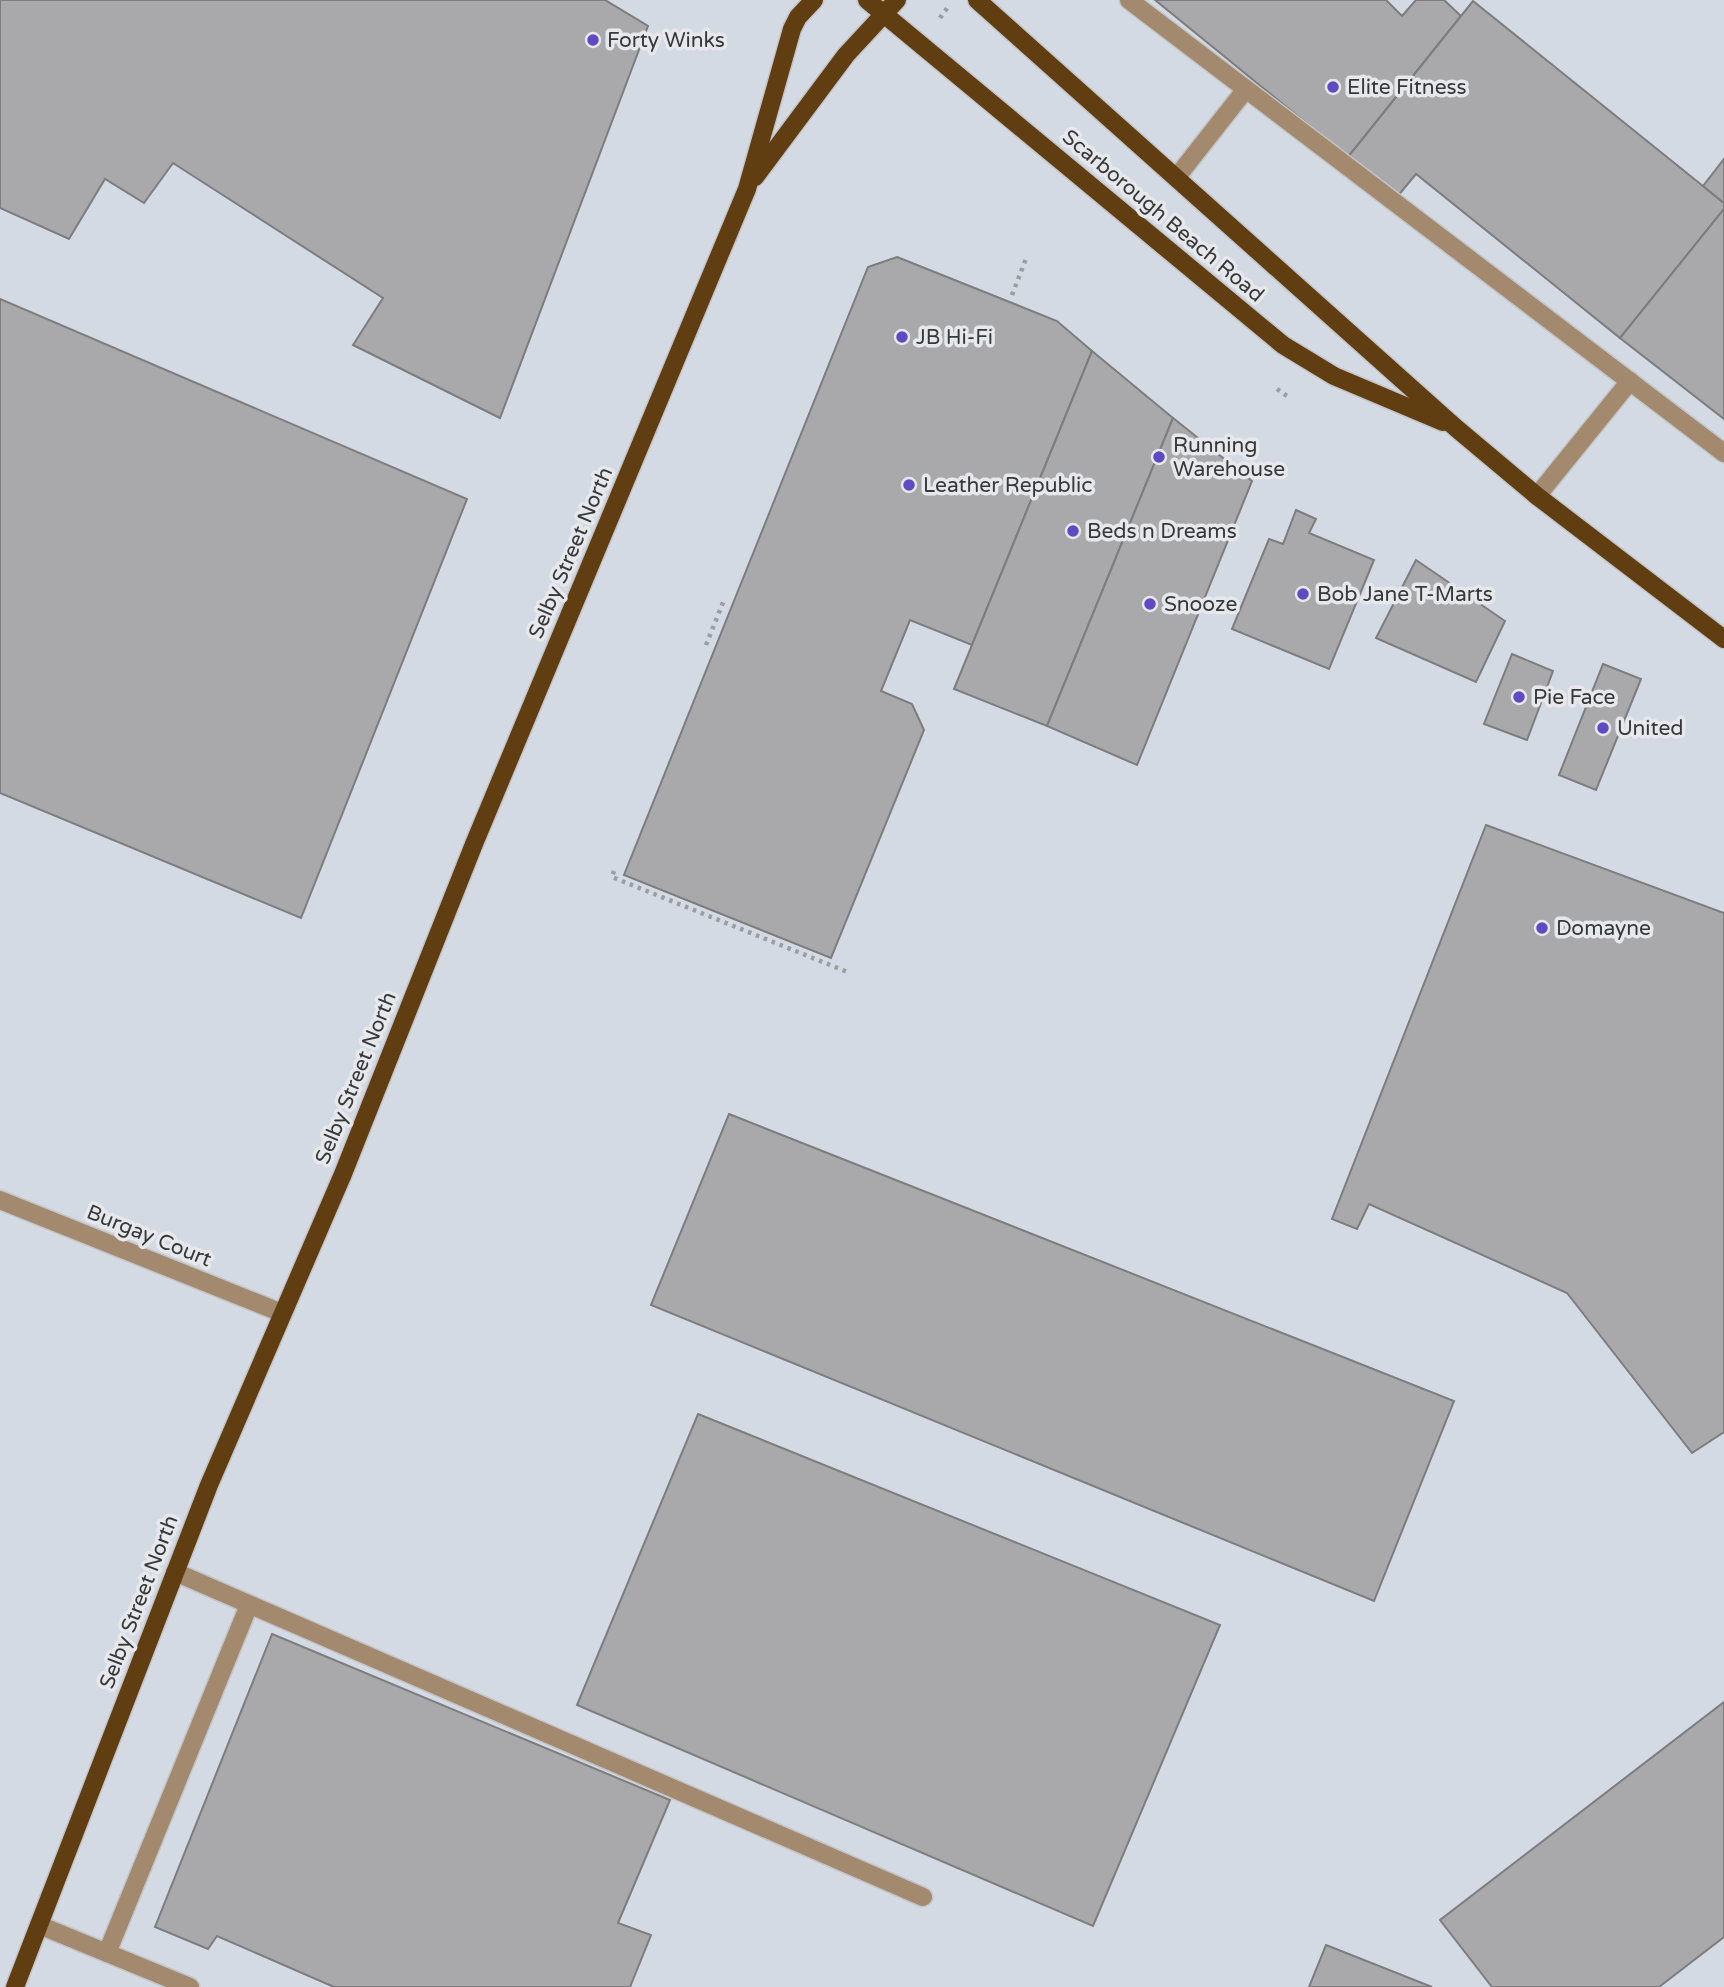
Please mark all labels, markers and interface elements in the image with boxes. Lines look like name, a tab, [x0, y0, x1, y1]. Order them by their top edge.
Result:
place label: Forty Winks	[607, 28, 725, 53]
marker: Forty Winks	[585, 32, 601, 48]
place label: Elite Fitness	[1347, 75, 1467, 100]
marker: Elite Fitness	[1325, 79, 1341, 95]
street label: Scarborough Beach Road	[1057, 124, 1269, 308]
place label: JB Hi-Fi	[916, 325, 993, 350]
marker: JB Hi-Fi	[894, 329, 910, 345]
place label: Running Warehouse	[1173, 433, 1285, 482]
marker: Running Warehouse	[1151, 449, 1167, 465]
street label: Selby Street North	[524, 464, 618, 642]
place label: Leather Republic	[923, 473, 1093, 498]
marker: Leather Republic	[901, 477, 917, 493]
place label: Beds n Dreams	[1087, 519, 1237, 544]
marker: Beds n Dreams	[1065, 523, 1081, 539]
place label: Bob Jane T-Marts	[1317, 582, 1493, 607]
marker: Bob Jane T-Marts	[1295, 586, 1311, 602]
place label: Snooze	[1164, 592, 1238, 617]
marker: Snooze	[1142, 596, 1158, 612]
place label: Pie Face	[1533, 685, 1616, 710]
marker: Pie Face	[1511, 689, 1527, 705]
place label: United	[1617, 716, 1684, 741]
marker: United	[1595, 720, 1611, 736]
place label: Domayne	[1556, 916, 1651, 941]
marker: Domayne	[1534, 920, 1550, 936]
street label: Selby Street North	[310, 988, 402, 1168]
street label: Burgay Court	[83, 1200, 215, 1272]
street label: Selby Street North	[94, 1512, 184, 1692]

